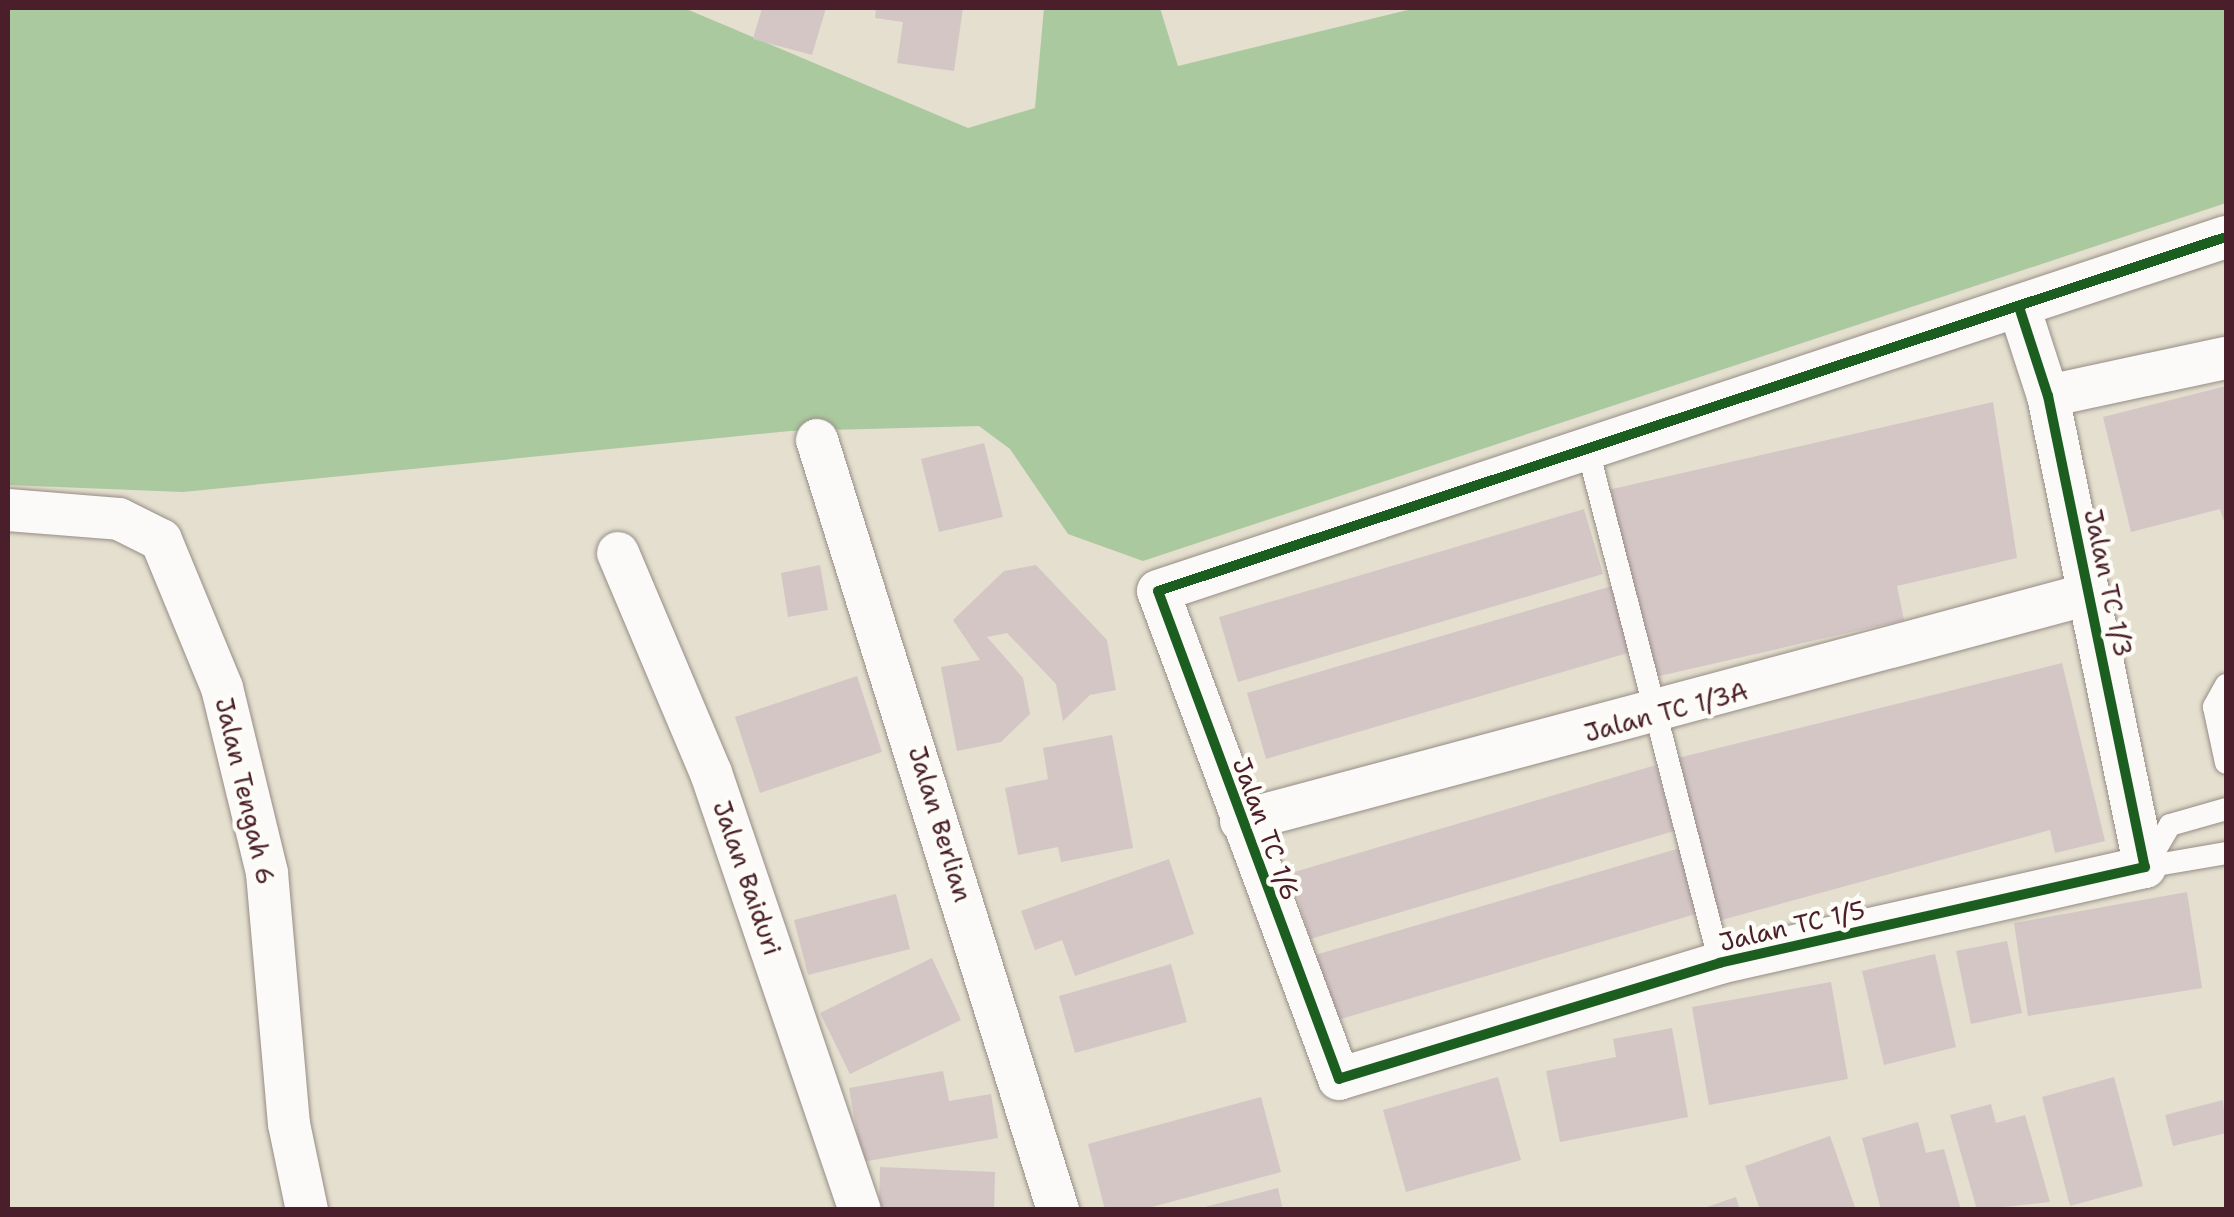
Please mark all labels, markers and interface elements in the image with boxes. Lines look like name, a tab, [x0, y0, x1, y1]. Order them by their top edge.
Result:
street label: Jalan TC 1/3	[2078, 506, 2138, 660]
street label: Jalan TC 1/3A	[1581, 676, 1751, 748]
street label: Jalan Tengah 6	[209, 695, 281, 887]
street label: Jalan Berlian	[902, 743, 978, 905]
street label: Jalan TC 1/6	[1226, 753, 1306, 905]
street label: Jalan Baiduri	[707, 797, 787, 959]
street label: Jalan TC 1/5	[1716, 895, 1868, 957]

